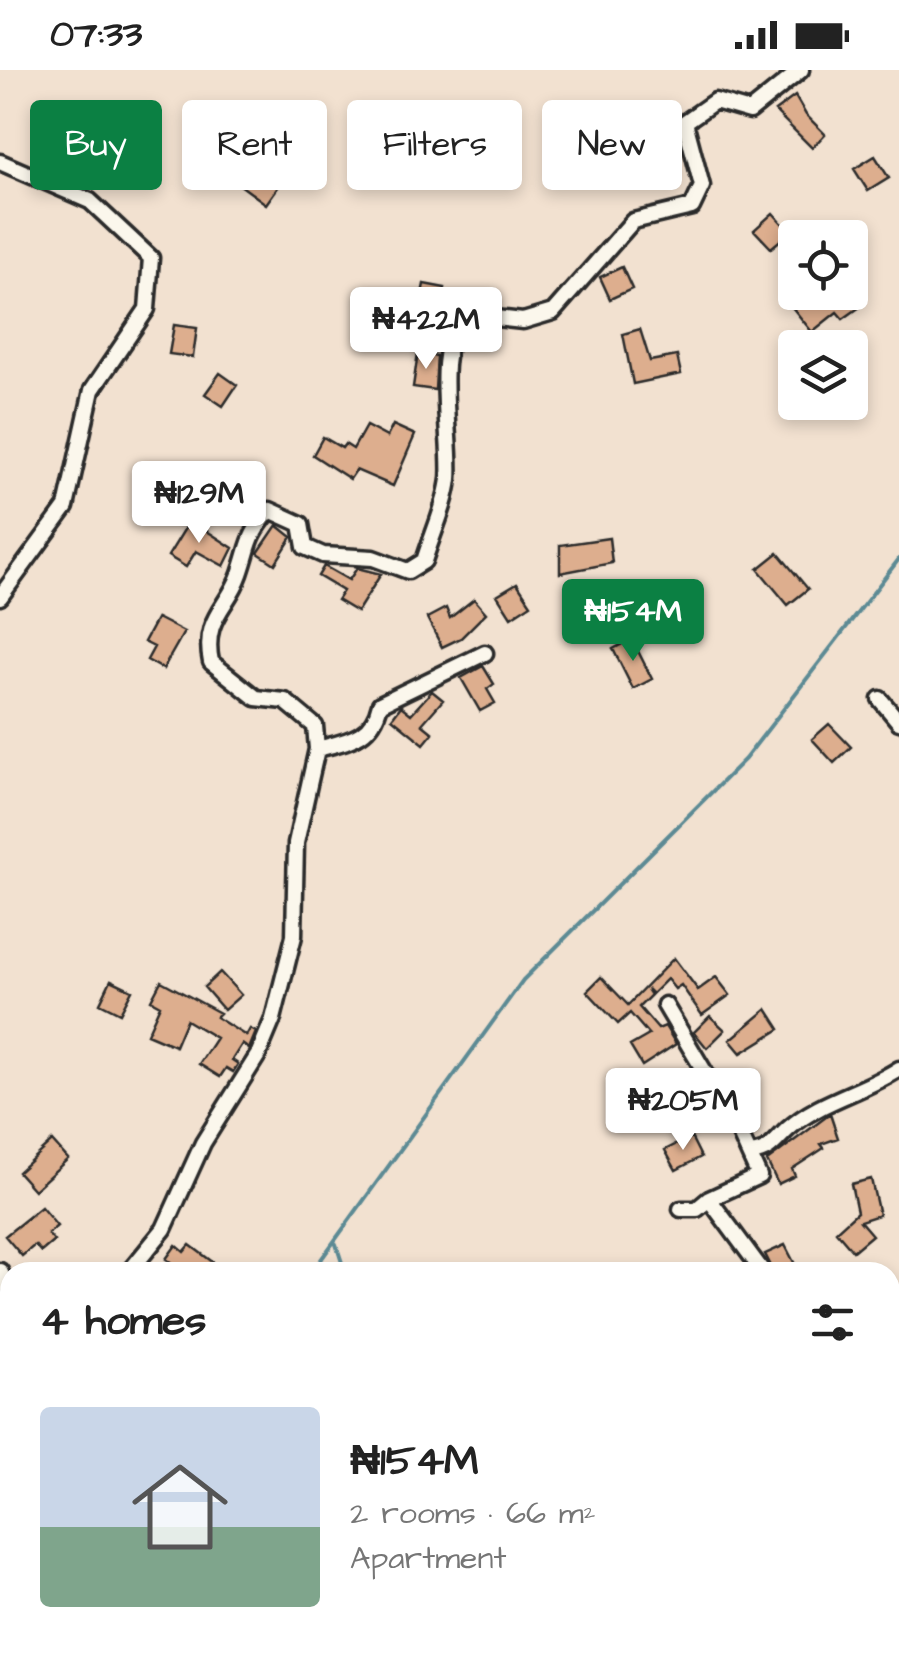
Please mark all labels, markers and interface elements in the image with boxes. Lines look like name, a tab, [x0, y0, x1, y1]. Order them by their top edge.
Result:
text: 07:33	[50, 9, 142, 61]
chip: Buy	[30, 100, 162, 190]
chip: Rent	[182, 100, 327, 190]
chip: Filters	[347, 100, 522, 190]
chip: New	[542, 100, 682, 190]
map controls	[778, 220, 868, 420]
button: locate	[778, 220, 868, 310]
pin: ₦422M	[356, 287, 496, 372]
text: ₦422M	[372, 297, 480, 342]
button: layers	[778, 330, 868, 420]
pin: ₦129M	[129, 461, 269, 546]
text: ₦129M	[154, 471, 244, 516]
pin: ₦154M	[563, 579, 703, 664]
text: ₦154M	[584, 589, 682, 634]
pin: ₦205M	[613, 1068, 753, 1153]
text: ₦205M	[628, 1078, 738, 1123]
text: 4 homes	[40, 1293, 206, 1351]
icon: filters	[805, 1295, 860, 1350]
text: ₦154M	[350, 1433, 479, 1491]
icon: home	[120, 1447, 240, 1567]
text: 2 rooms · 66 m²	[350, 1491, 596, 1536]
text: Apartment	[350, 1536, 506, 1581]

